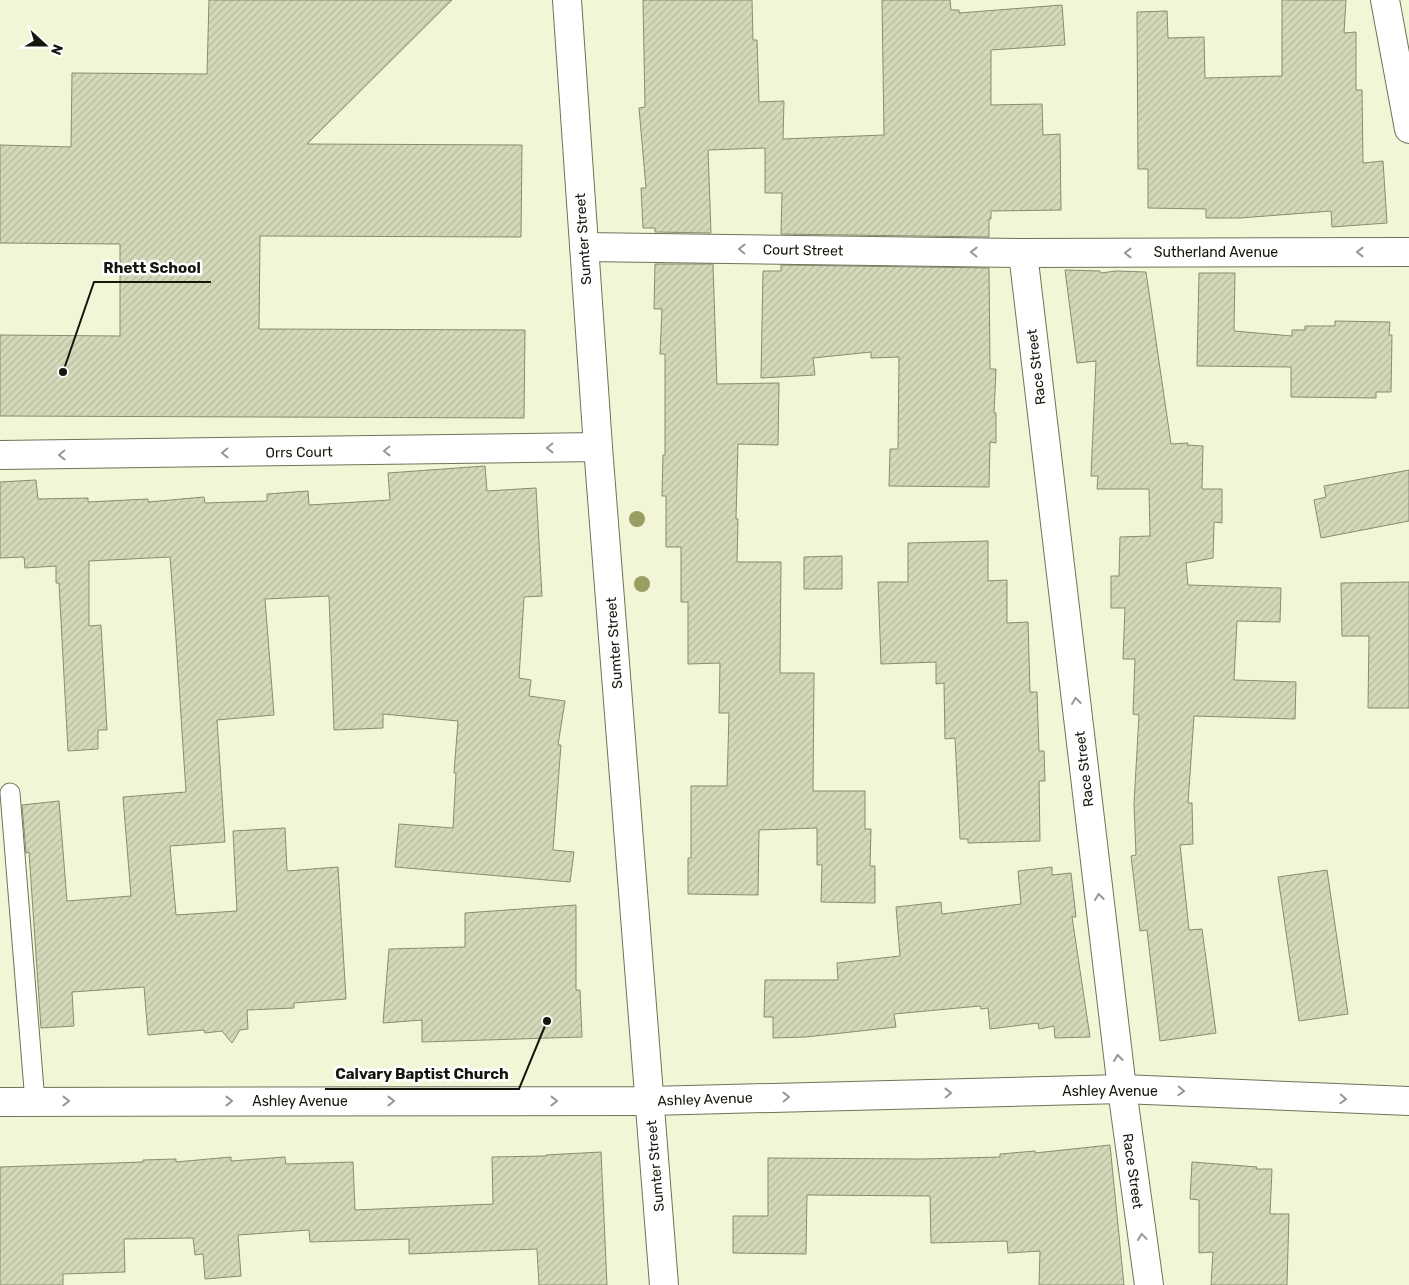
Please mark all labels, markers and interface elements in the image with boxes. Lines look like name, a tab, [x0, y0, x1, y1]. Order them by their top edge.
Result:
north arrow	[20, 20, 70, 70]
text: N	[47, 42, 66, 57]
street label: Sumter Street	[572, 192, 595, 285]
street label: Court Street	[763, 241, 844, 260]
one-way arrow	[737, 244, 745, 254]
street label: Sutherland Avenue	[1154, 244, 1278, 261]
one-way arrow	[970, 247, 978, 257]
one-way arrow	[1356, 247, 1364, 257]
one-way arrow	[1124, 248, 1132, 258]
callout: Rhett School	[94, 252, 211, 282]
text: Rhett School	[103, 259, 201, 277]
street label: Race Street	[1023, 327, 1050, 406]
street label: Orrs Court	[265, 443, 333, 462]
one-way arrow	[545, 443, 553, 454]
one-way arrow	[383, 445, 391, 456]
one-way arrow	[220, 447, 228, 458]
one-way arrow	[58, 450, 66, 460]
street label: Sumter Street	[603, 596, 626, 689]
one-way arrow	[1071, 696, 1082, 704]
street label: Race Street	[1071, 729, 1098, 808]
one-way arrow	[1094, 893, 1105, 901]
one-way arrow	[1113, 1054, 1124, 1062]
callout: Calvary Baptist Church	[325, 1059, 519, 1089]
text: Calvary Baptist Church	[335, 1065, 509, 1083]
street label: Ashley Avenue	[1062, 1083, 1158, 1100]
one-way arrow	[1177, 1086, 1185, 1097]
one-way arrow	[945, 1088, 953, 1098]
street label: Ashley Avenue	[657, 1089, 753, 1110]
one-way arrow	[782, 1092, 790, 1102]
street label: Ashley Avenue	[252, 1093, 348, 1110]
one-way arrow	[1339, 1093, 1347, 1104]
one-way arrow	[62, 1096, 70, 1106]
one-way arrow	[225, 1096, 233, 1106]
one-way arrow	[388, 1096, 395, 1106]
one-way arrow	[550, 1096, 558, 1106]
street label: Sumter Street	[643, 1119, 668, 1212]
street label: Race Street	[1119, 1132, 1146, 1211]
one-way arrow	[1137, 1232, 1148, 1240]

